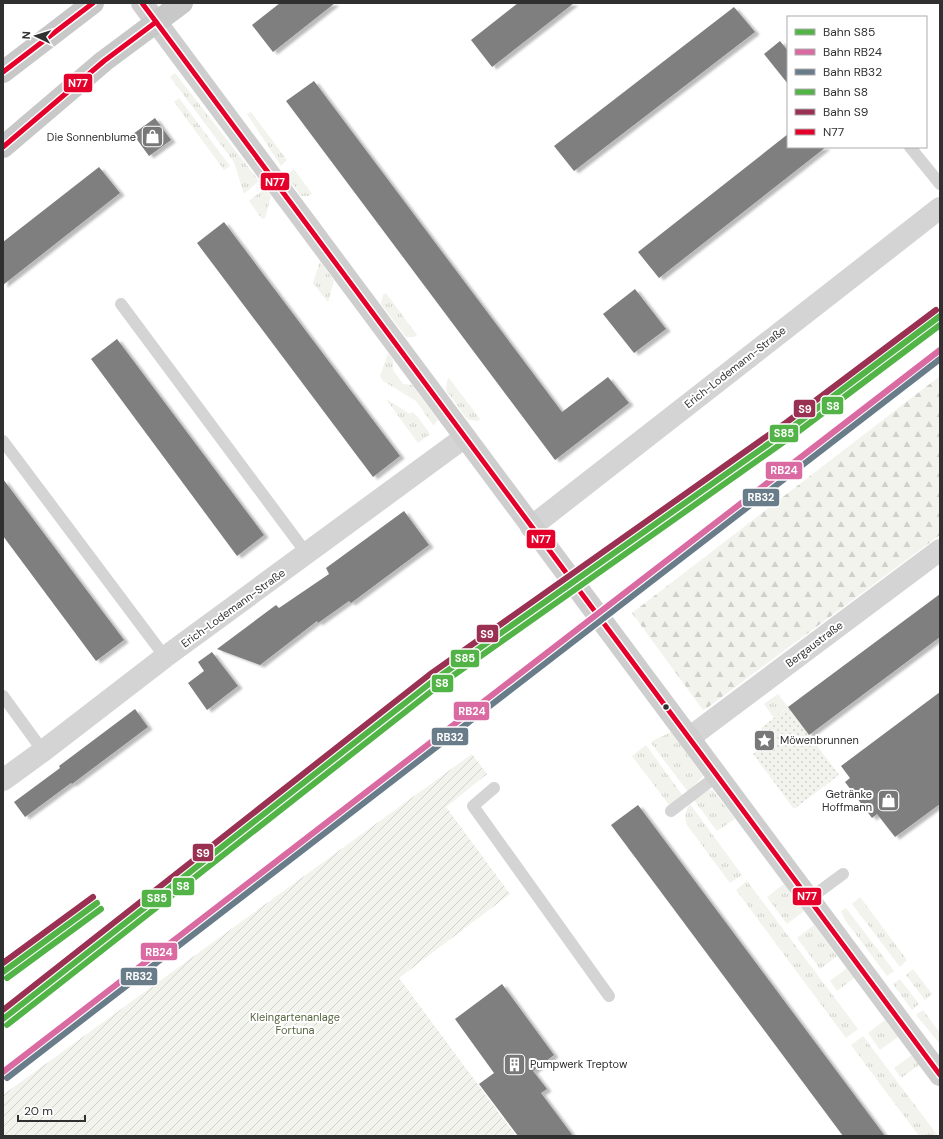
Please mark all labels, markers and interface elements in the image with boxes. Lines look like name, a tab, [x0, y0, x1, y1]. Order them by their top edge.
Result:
north arrow	[16, 16, 56, 56]
legend	[787, 16, 927, 148]
text: Bahn S85	[823, 24, 875, 40]
text: N	[19, 31, 33, 40]
text: Bahn RB24	[823, 44, 882, 60]
text: Bahn RB32	[823, 64, 882, 80]
line badge: N77	[63, 73, 93, 93]
text: N77	[68, 76, 88, 90]
text: Bahn S8	[823, 84, 868, 100]
text: Bahn S9	[823, 104, 868, 120]
shop icon: Die Sonnenblume	[139, 124, 165, 150]
text: N77	[823, 124, 844, 140]
place label: Die Sonnenblume	[47, 130, 136, 144]
line badge: N77	[260, 172, 290, 191]
text: N77	[265, 175, 285, 189]
street label: Erich-Lodemann-Straße	[681, 323, 789, 411]
line badge: S8	[821, 396, 844, 415]
line badge: S9	[793, 399, 816, 418]
text: S8	[826, 399, 840, 413]
text: S9	[798, 402, 812, 416]
line badge: S85	[769, 424, 799, 443]
text: S85	[774, 426, 794, 440]
line badge: RB24	[765, 461, 803, 480]
text: RB24	[770, 463, 798, 477]
line badge: RB32	[742, 488, 780, 507]
text: RB32	[748, 490, 774, 504]
line badge: N77	[526, 529, 556, 549]
text: N77	[531, 532, 551, 546]
street label: Erich-Lodemann-Straße	[178, 566, 288, 650]
street label: Bergaustraße	[783, 618, 845, 670]
line badge: S9	[476, 624, 499, 643]
text: S9	[480, 627, 494, 641]
line badge: S85	[450, 649, 480, 668]
text: S85	[455, 651, 475, 665]
line badge: S8	[431, 674, 454, 693]
text: S8	[435, 676, 449, 690]
line badge: RB24	[453, 701, 490, 721]
unlabelled marker	[661, 702, 671, 712]
text: RB24	[458, 704, 486, 718]
line badge: RB32	[431, 727, 469, 746]
place icon: Möwenbrunnen	[751, 727, 777, 753]
text: RB32	[437, 730, 463, 744]
place label: Möwenbrunnen	[780, 733, 859, 747]
place label: Getränke Hoffmann	[822, 787, 872, 814]
shop icon: Getränke Hoffmann	[875, 787, 901, 813]
line badge: S9	[192, 843, 214, 862]
text: S9	[196, 846, 210, 860]
line badge: S8	[172, 877, 195, 896]
text: S8	[176, 879, 190, 893]
line badge: N77	[792, 887, 822, 906]
line badge: S85	[141, 889, 172, 908]
text: N77	[797, 889, 817, 903]
text: S85	[147, 891, 167, 905]
line badge: RB24	[140, 942, 178, 961]
text: RB24	[145, 945, 173, 959]
line badge: RB32	[120, 967, 158, 986]
text: RB32	[126, 969, 152, 983]
park label: Kleingartenanlage Fortuna	[250, 1010, 340, 1037]
building icon: Pumpwerk Treptow	[502, 1051, 528, 1077]
place label: Pumpwerk Treptow	[530, 1057, 628, 1071]
scale bar	[18, 1097, 85, 1123]
text: 20 m	[24, 1103, 53, 1119]

